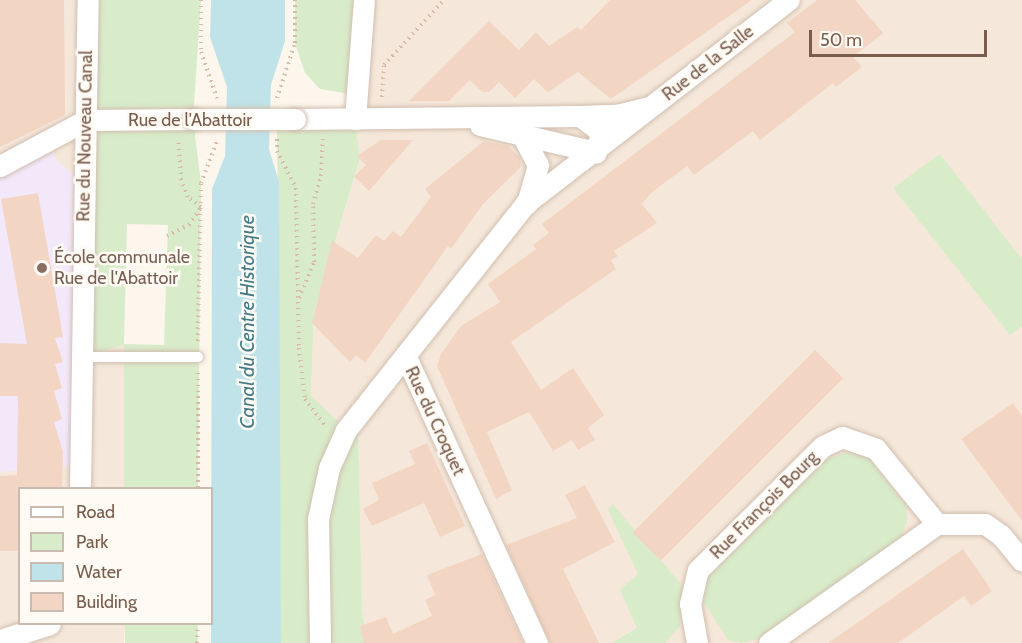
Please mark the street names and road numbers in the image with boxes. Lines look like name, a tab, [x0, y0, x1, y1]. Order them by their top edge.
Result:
street label: Rue de la Salle	[658, 21, 758, 105]
street label: Rue du Nouveau Canal	[73, 50, 97, 222]
street label: Rue de l'Abattoir	[128, 109, 252, 131]
street label: Rue du Croquet	[400, 363, 470, 479]
street label: Rue François Bourg	[705, 446, 823, 564]

